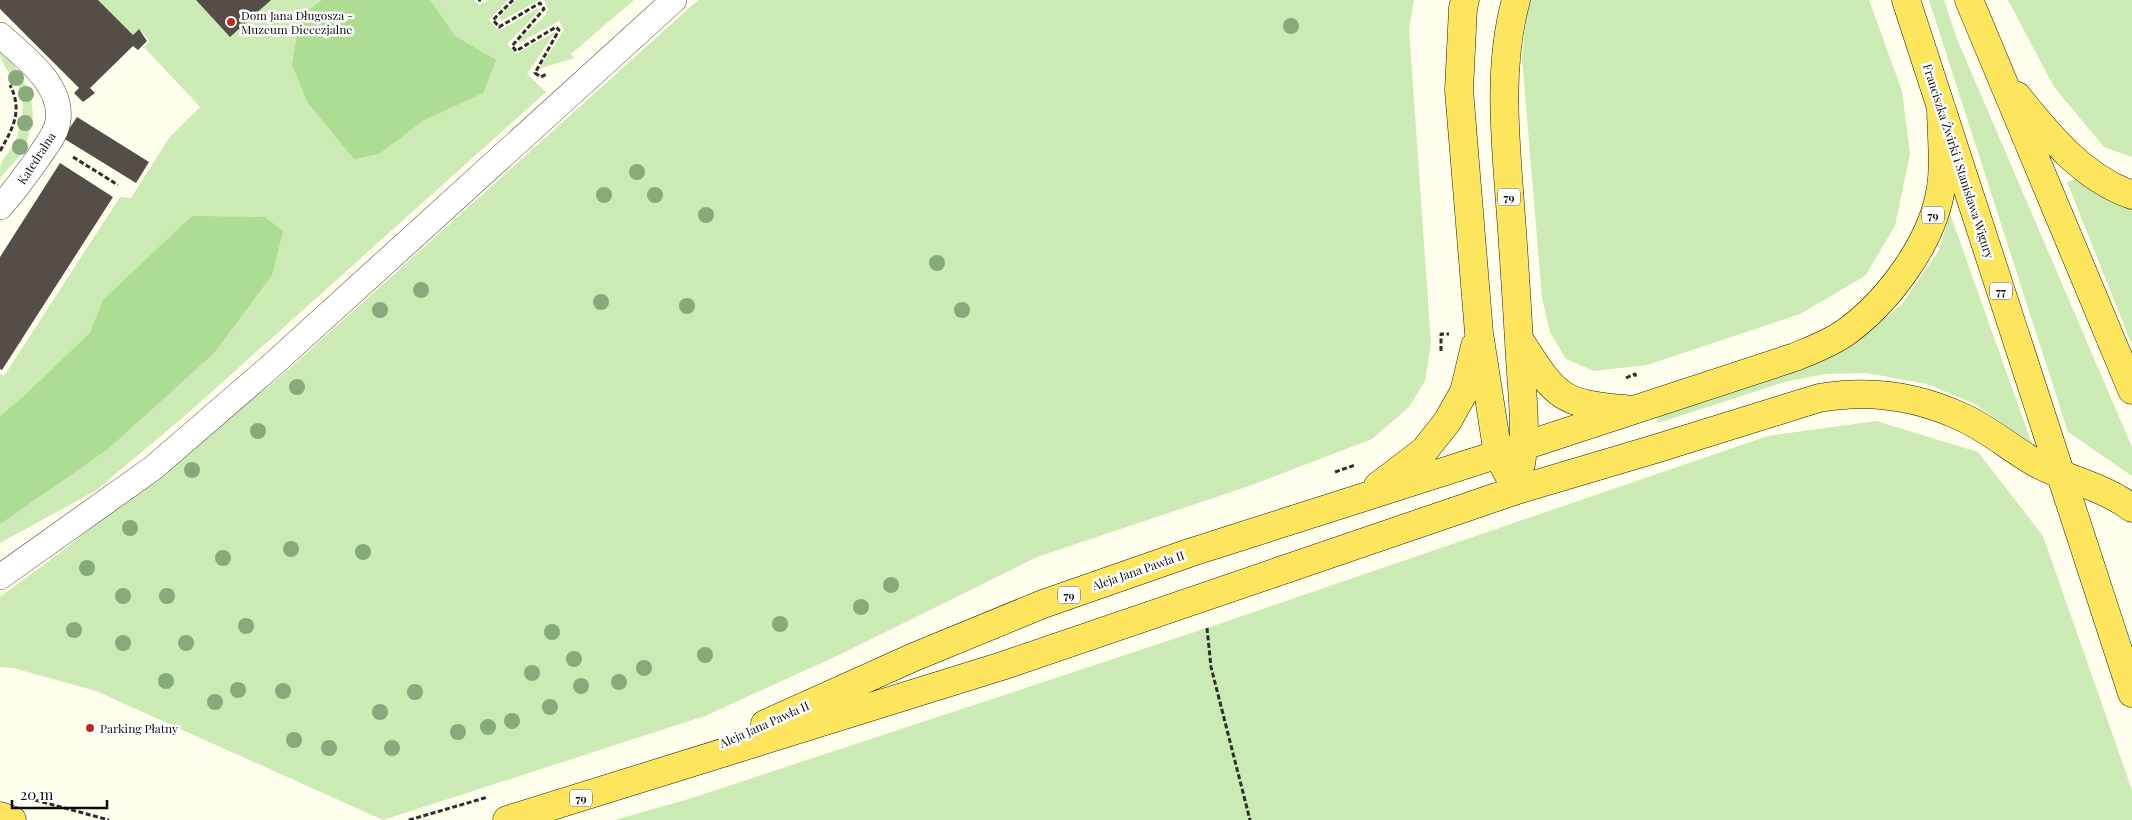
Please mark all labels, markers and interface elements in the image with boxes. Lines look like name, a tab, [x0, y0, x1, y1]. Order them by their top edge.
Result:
place label: Dom Jana Długosza - Muzeum Diecezjalne	[241, 7, 353, 37]
marker: Dom Jana Długosza - Muzeum Diecezjalne	[225, 16, 237, 28]
street label: Franciszka Żwirki i Stanisława Wigury	[1920, 62, 1998, 260]
street label: Katedralna	[13, 129, 59, 187]
road number: 79	[1498, 188, 1520, 206]
road number: 79	[1922, 206, 1944, 224]
road number: 77	[1990, 282, 2012, 300]
street label: Aleja Jana Pawła II	[1089, 547, 1186, 594]
road number: 79	[1058, 586, 1080, 604]
street label: Aleja Jana Pawła II	[716, 697, 811, 751]
place label: Parking Płatny	[100, 720, 178, 736]
marker: Parking Płatny	[84, 722, 96, 734]
scale bar	[12, 778, 108, 810]
text: 20 m	[20, 784, 54, 804]
road number: 79	[570, 790, 592, 806]

